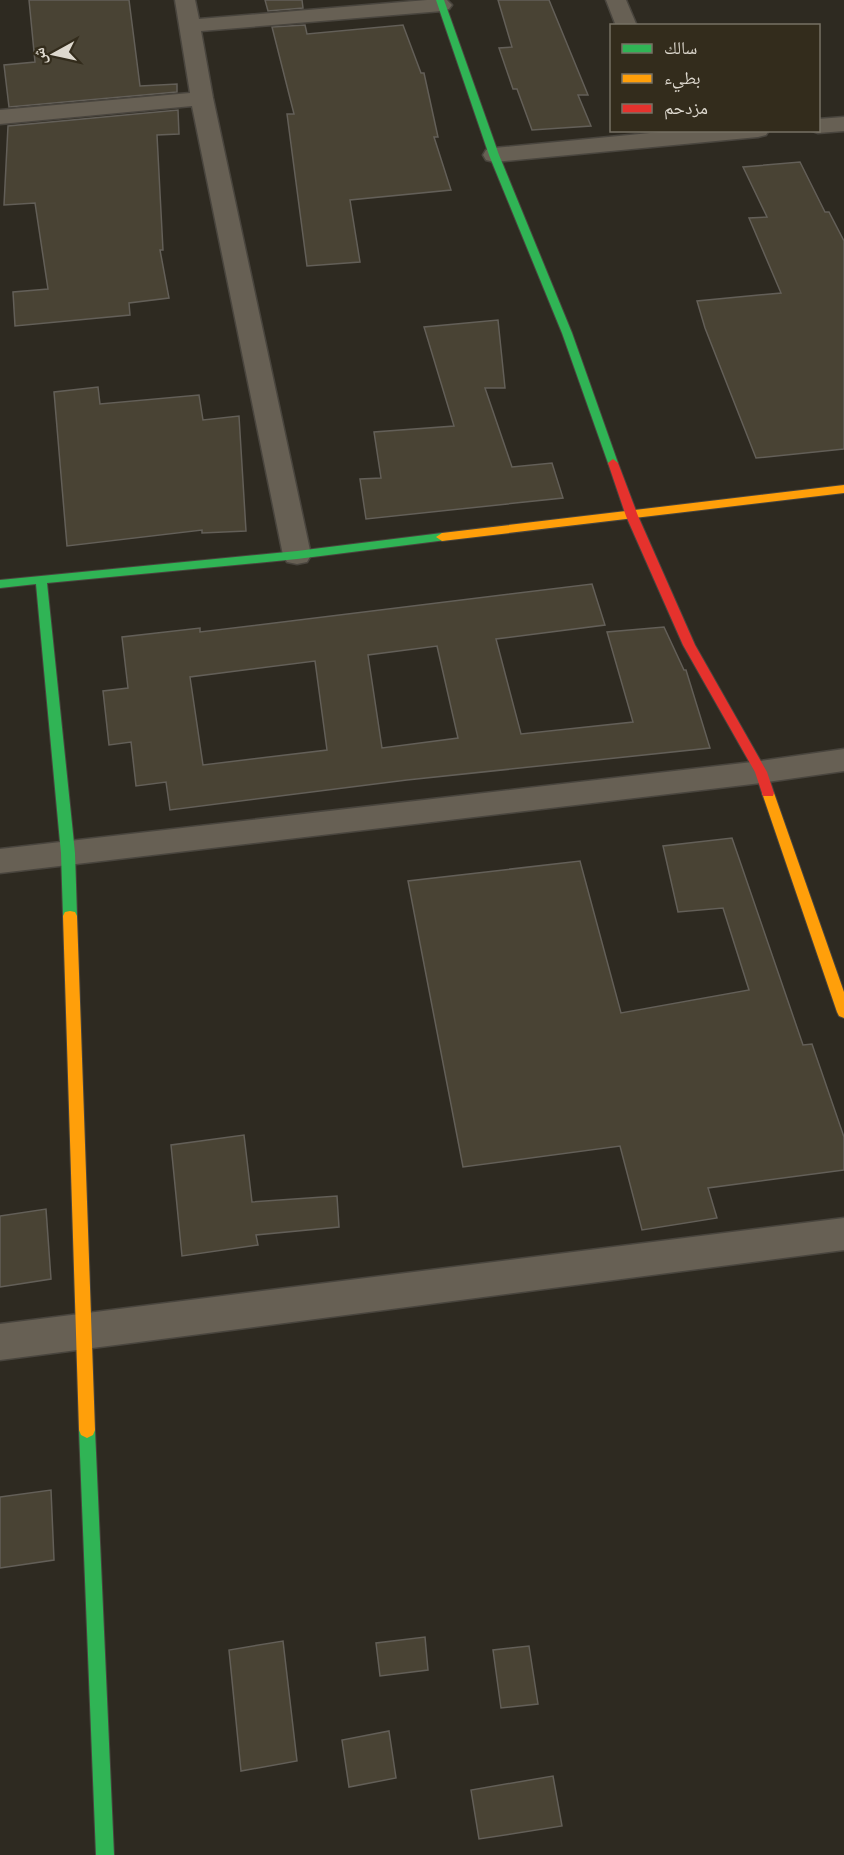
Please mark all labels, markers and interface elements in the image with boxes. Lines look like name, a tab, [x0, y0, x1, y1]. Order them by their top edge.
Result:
north arrow	[24, 24, 84, 84]
legend	[610, 24, 820, 132]
text: سالك	[664, 36, 697, 59]
text: ش	[28, 46, 50, 66]
text: بطيء	[664, 66, 701, 93]
text: مزدحم	[664, 96, 708, 120]

